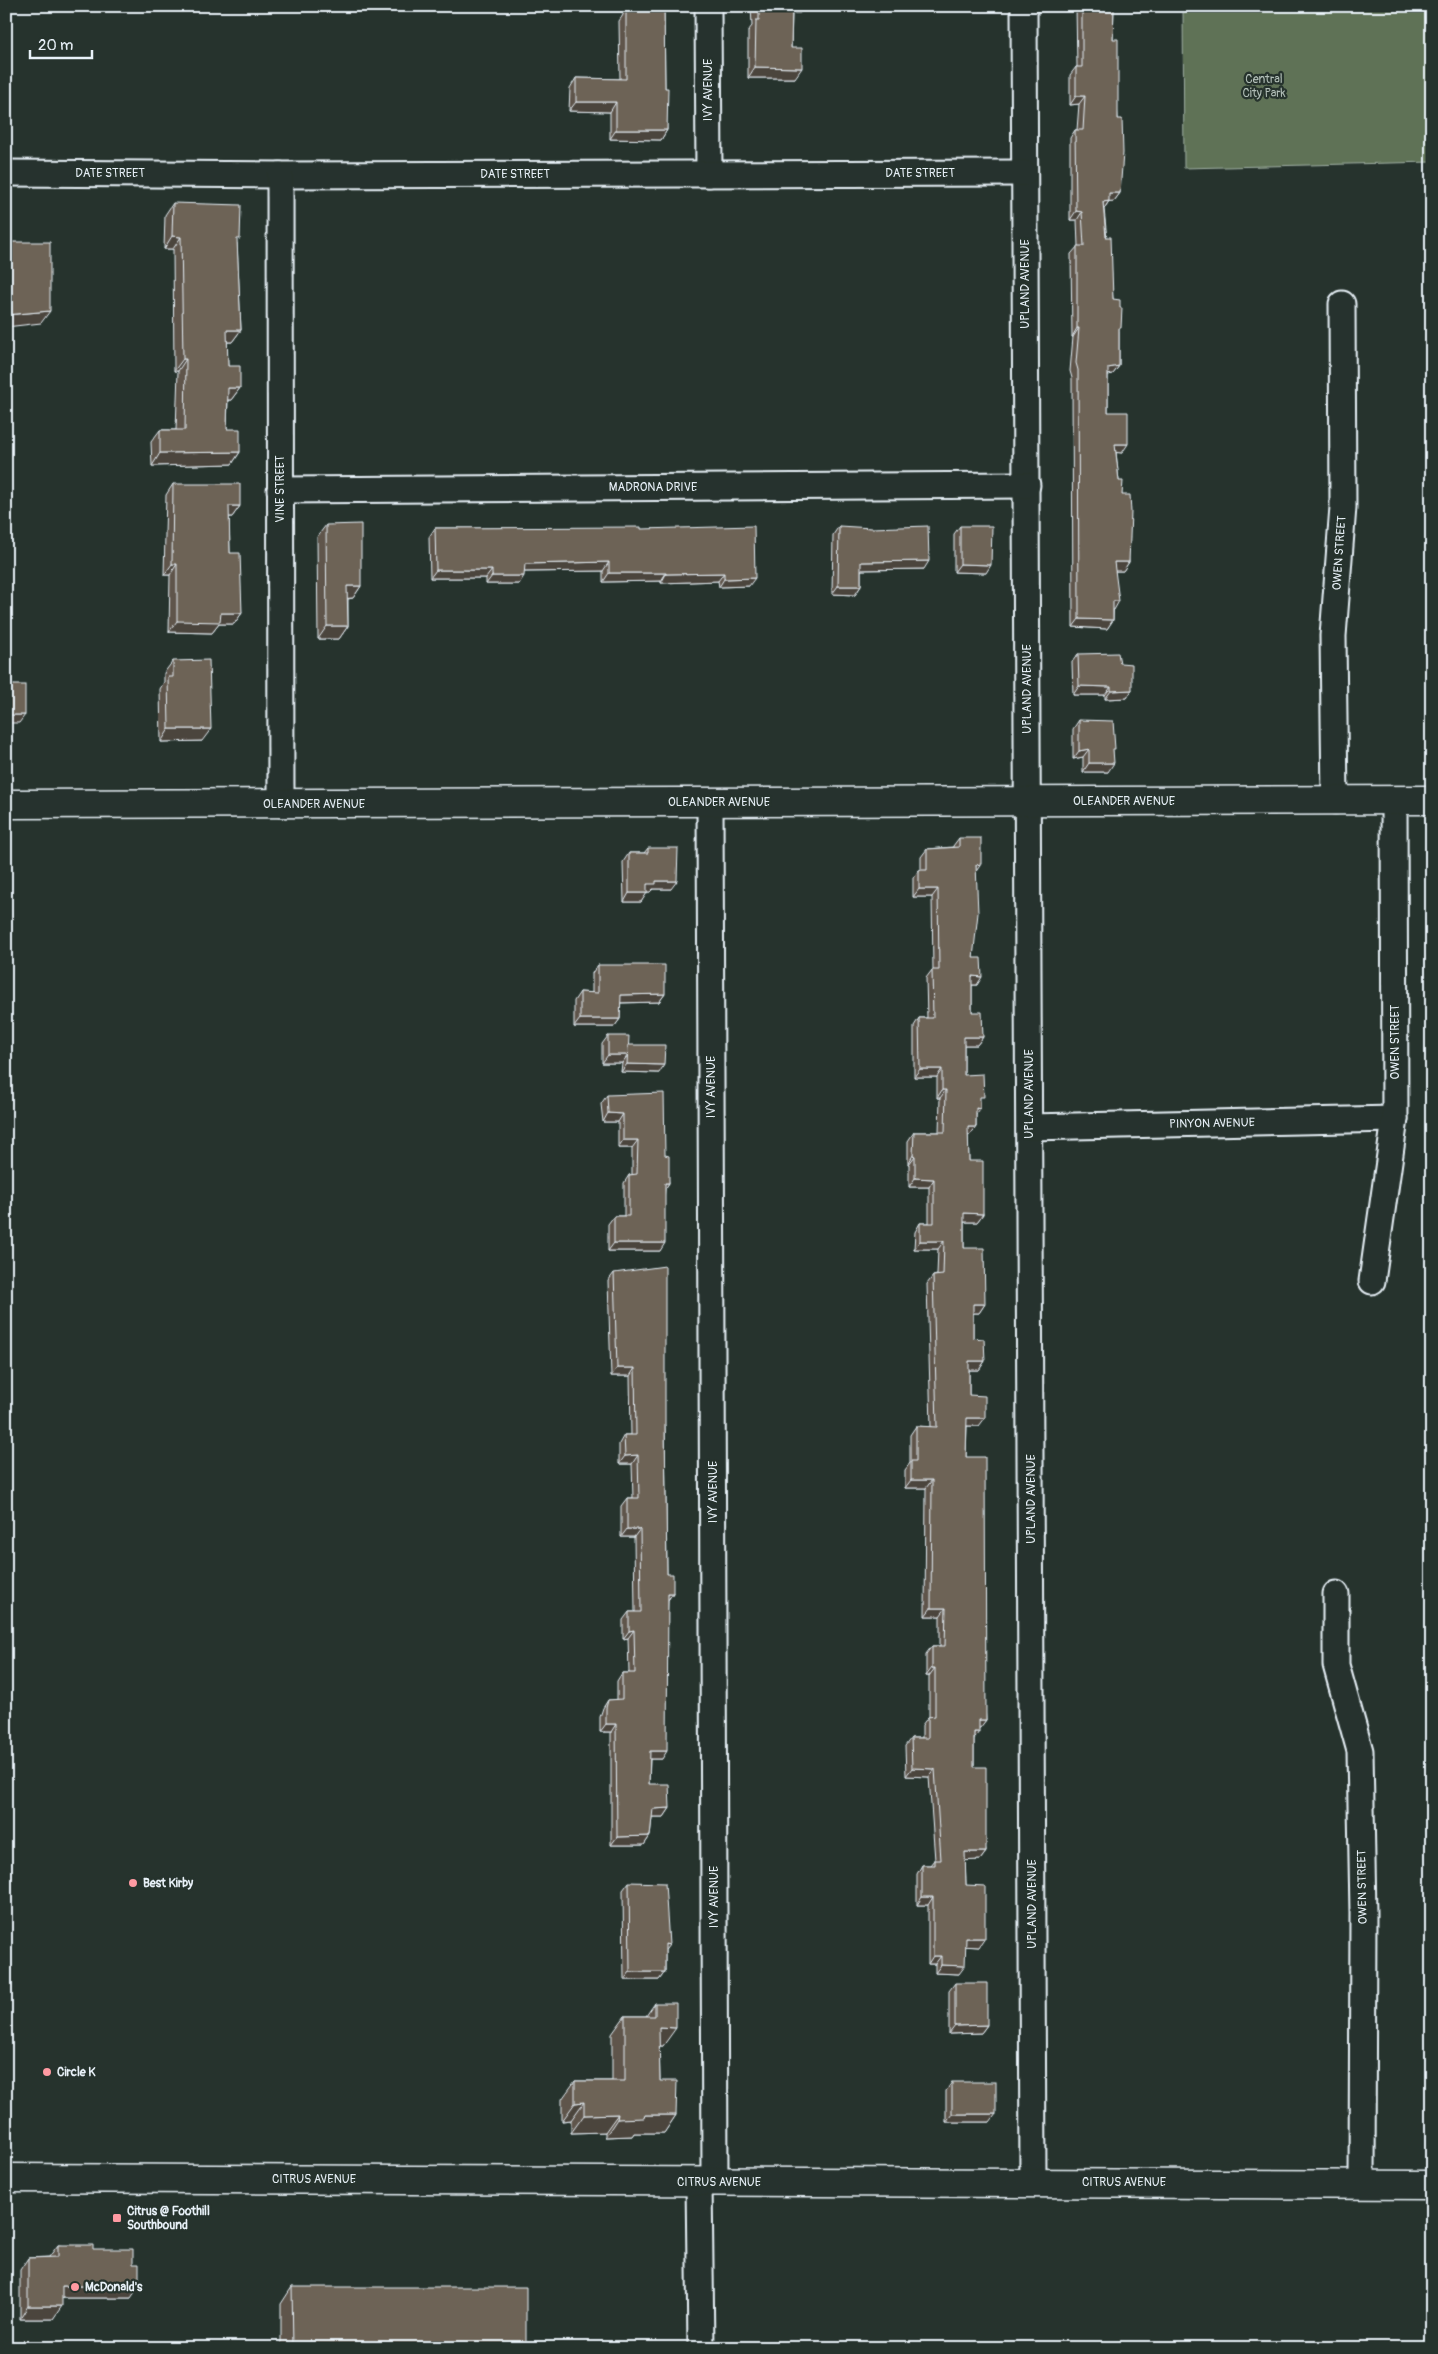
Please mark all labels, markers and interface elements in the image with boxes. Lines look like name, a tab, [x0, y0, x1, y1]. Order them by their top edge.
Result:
scale bar	[30, 28, 92, 60]
text: 20 m	[38, 36, 73, 55]
street label: IVY AVENUE	[701, 59, 716, 121]
park label: Central City Park	[1242, 72, 1286, 101]
street label: DATE STREET	[75, 166, 145, 181]
street label: DATE STREET	[885, 166, 955, 181]
street label: DATE STREET	[480, 167, 550, 182]
street label: UPLAND AVENUE	[1018, 239, 1033, 329]
street label: VINE STREET	[273, 455, 288, 523]
street label: MADRONA DRIVE	[609, 480, 697, 495]
street label: OWEN STREET	[1329, 515, 1350, 591]
street label: UPLAND AVENUE	[1020, 644, 1035, 734]
street label: OLEANDER AVENUE	[1073, 794, 1175, 809]
street label: OLEANDER AVENUE	[668, 795, 770, 810]
street label: OLEANDER AVENUE	[263, 797, 365, 812]
street label: OWEN STREET	[1388, 1004, 1403, 1079]
street label: UPLAND AVENUE	[1022, 1049, 1037, 1139]
street label: IVY AVENUE	[704, 1056, 719, 1118]
street label: PINYON AVENUE	[1169, 1115, 1255, 1132]
street label: UPLAND AVENUE	[1024, 1454, 1039, 1544]
street label: IVY AVENUE	[706, 1461, 721, 1523]
street label: OWEN STREET	[1354, 1849, 1371, 1925]
street label: UPLAND AVENUE	[1025, 1859, 1040, 1949]
street label: IVY AVENUE	[707, 1866, 722, 1928]
place label: Best Kirby	[143, 1876, 194, 1891]
marker: Best Kirby	[127, 1877, 139, 1889]
place label: Circle K	[57, 2065, 96, 2080]
marker: Circle K	[41, 2066, 53, 2078]
street label: CITRUS AVENUE	[272, 2172, 356, 2187]
street label: CITRUS AVENUE	[677, 2175, 761, 2190]
street label: CITRUS AVENUE	[1082, 2175, 1166, 2190]
place label: Citrus @ Foothill Southbound	[127, 2204, 210, 2233]
marker: Citrus @ Foothill Southbound	[111, 2212, 123, 2224]
place label: McDonald's	[85, 2280, 143, 2295]
marker: McDonald's	[69, 2281, 81, 2293]

